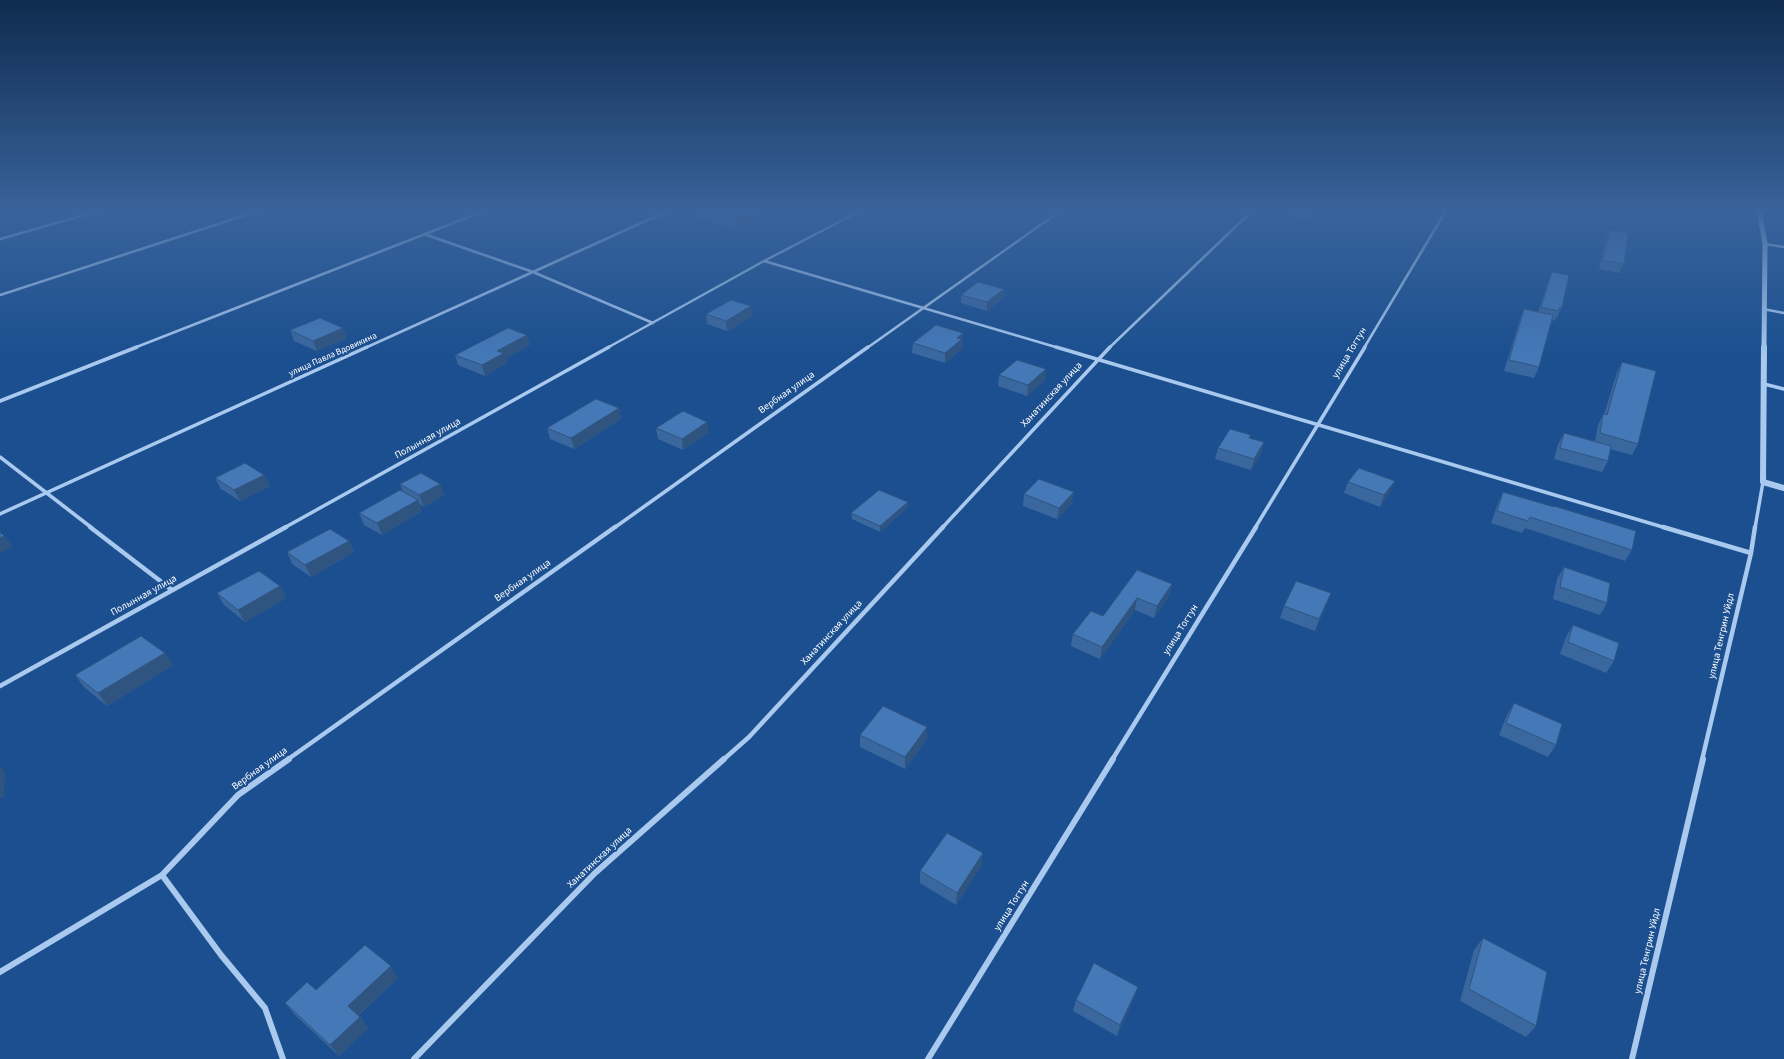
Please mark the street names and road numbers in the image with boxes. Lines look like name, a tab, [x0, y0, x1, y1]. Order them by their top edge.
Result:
street label: улица Тогтун	[1330, 325, 1370, 381]
street label: улица Павла Вдовикина	[287, 331, 379, 379]
street label: Ханатинская улица	[1019, 360, 1085, 430]
street label: Вербная улица	[757, 369, 817, 417]
street label: Полынная улица	[393, 416, 463, 462]
street label: Вербная улица	[493, 557, 553, 605]
street label: Полынная улица	[109, 573, 179, 619]
street label: улица Тенгрин Уйдл	[1706, 592, 1738, 680]
street label: Ханатинская улица	[799, 598, 865, 668]
street label: улица Тогтун	[1161, 603, 1201, 657]
street label: Вербная улица	[230, 745, 290, 793]
street label: Ханатинская улица	[565, 825, 635, 891]
street label: улица Тогтун	[992, 879, 1032, 933]
street label: улица Тенгрин Уйдл	[1632, 907, 1664, 995]

